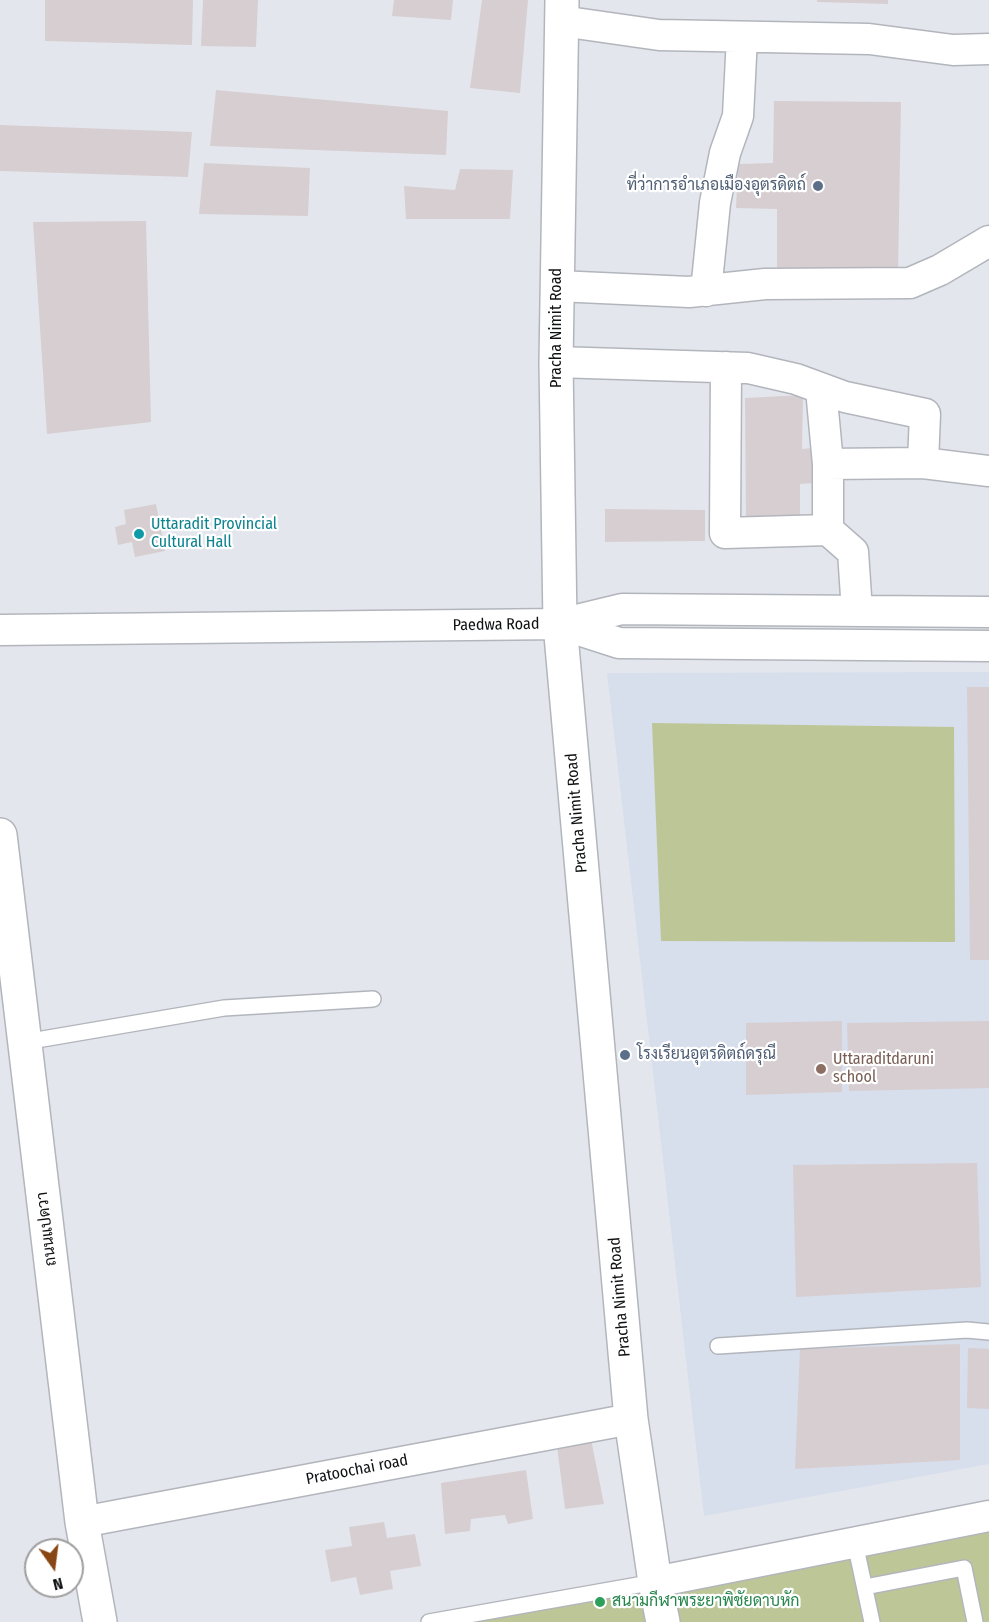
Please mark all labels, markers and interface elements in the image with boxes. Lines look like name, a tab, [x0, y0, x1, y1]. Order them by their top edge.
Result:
place label: ที่ว่าการอำเภอเมืองอุตรดิตถ์	[627, 176, 806, 196]
marker: ที่ว่าการอำเภอเมืองอุตรดิตถ์	[811, 179, 825, 193]
street label: Pracha Nimit Road	[547, 268, 567, 388]
place label: Uttaradit Provincial Cultural Hall	[151, 515, 277, 553]
marker: Uttaradit Provincial Cultural Hall	[132, 527, 146, 541]
street label: Paedwa Road	[452, 615, 540, 635]
street label: Pracha Nimit Road	[562, 752, 592, 874]
place label: โรงเรียนอุตรดิตถ์ดรุณี	[637, 1045, 776, 1065]
marker: โรงเรียนอุตรดิตถ์ดรุณี	[618, 1048, 632, 1062]
place label: Uttaraditdaruni school	[833, 1050, 934, 1088]
marker: Uttaraditdaruni school	[814, 1062, 828, 1076]
street label: ถนนแปดวา	[33, 1191, 61, 1267]
street label: Pracha Nimit Road	[605, 1236, 635, 1358]
street label: Pratoochai road	[304, 1451, 410, 1489]
north arrow	[24, 1538, 84, 1598]
text: N	[51, 1574, 65, 1594]
place label: สนามกีฬาพระยาพิชัยดาบหัก	[612, 1592, 800, 1612]
marker: สนามกีฬาพระยาพิชัยดาบหัก	[593, 1595, 607, 1609]

